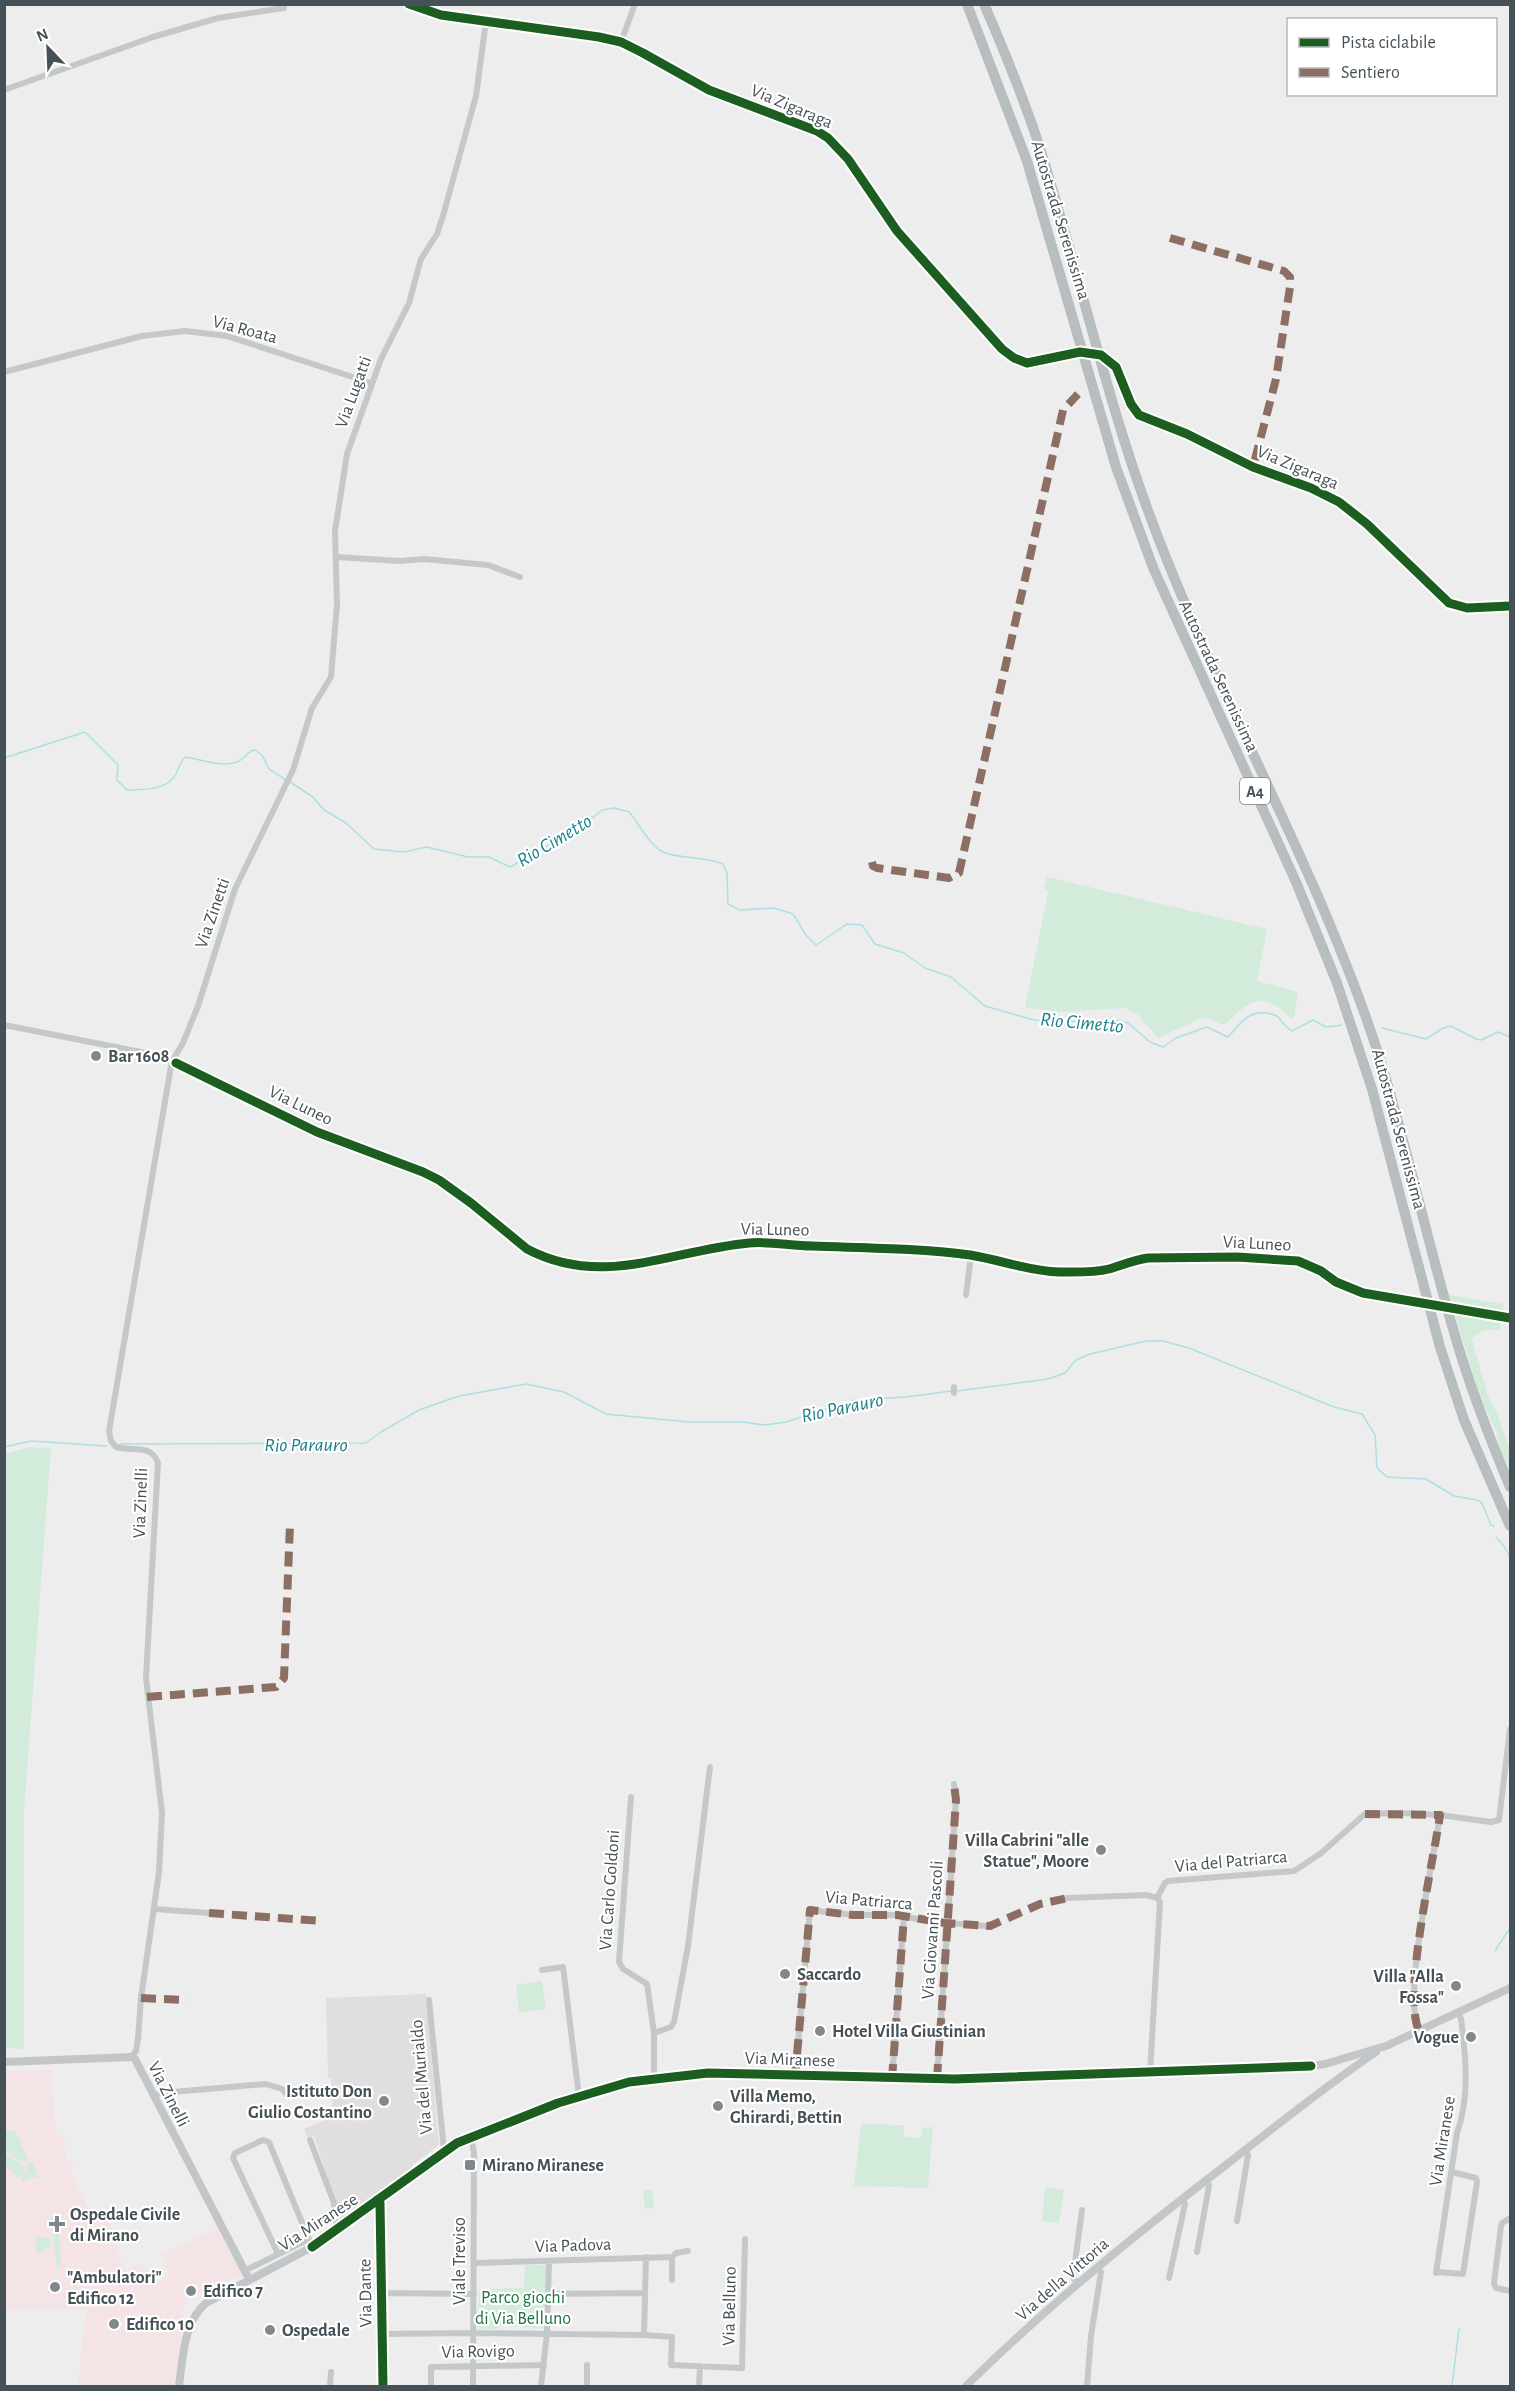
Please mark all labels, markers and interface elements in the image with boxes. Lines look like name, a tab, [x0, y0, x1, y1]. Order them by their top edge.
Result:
north arrow	[18, 18, 78, 78]
legend	[1287, 18, 1497, 96]
text: N	[34, 26, 51, 45]
text: Pista ciclabile	[1341, 34, 1436, 52]
text: Sentiero	[1341, 64, 1400, 82]
street label: Via Zigaraga	[748, 82, 835, 132]
street label: Autostrada Serenissima	[1027, 139, 1093, 302]
street label: Via Roata	[210, 313, 279, 347]
street label: Via Lugatti	[333, 354, 375, 431]
street label: Via Zigaraga	[1254, 443, 1341, 493]
street label: Autostrada Serenissima	[1175, 598, 1261, 755]
road number: A4	[1240, 778, 1270, 804]
water label: Rio Cimetto	[514, 811, 595, 871]
street label: Via Zinetti	[193, 876, 233, 951]
water label: Rio Cimetto	[1039, 1009, 1124, 1037]
street label: Autostrada Serenissima	[1368, 1047, 1428, 1211]
place label: Bar 1608	[108, 1048, 170, 1066]
marker: Bar 1608	[89, 1049, 103, 1063]
street label: Via Luneo	[266, 1083, 336, 1129]
street label: Via Luneo	[740, 1220, 810, 1240]
street label: Via Luneo	[1222, 1233, 1292, 1255]
water label: Rio Parauro	[799, 1390, 885, 1426]
water label: Rio Parauro	[264, 1435, 348, 1455]
street label: Via Zinelli	[131, 1467, 151, 1539]
street label: Via Carlo Goldoni	[597, 1829, 623, 1951]
place label: Villa Cabrini "alle Statue", Moore	[965, 1832, 1089, 1871]
marker: Villa Cabrini "alle Statue", Moore	[1094, 1843, 1108, 1857]
street label: Via del Patriarca	[1174, 1848, 1288, 1876]
street label: Via Giovanni Pascoli	[919, 1860, 947, 2000]
street label: Via Patriarca	[824, 1888, 913, 1914]
place label: Saccardo	[797, 1966, 861, 1984]
marker: Saccardo	[778, 1967, 792, 1981]
place label: Villa "Alla Fossa"	[1373, 1968, 1444, 2007]
marker: Villa "Alla Fossa"	[1449, 1979, 1463, 1993]
street label: Via del Murialdo	[408, 2019, 436, 2135]
place label: Hotel Villa Giustinian	[832, 2023, 986, 2041]
marker: Hotel Villa Giustinian	[813, 2024, 827, 2038]
place label: Vogue	[1413, 2029, 1459, 2047]
marker: Vogue	[1464, 2030, 1478, 2044]
street label: Via Miranese	[744, 2049, 836, 2071]
street label: Via Zinelli	[144, 2059, 192, 2130]
place label: Istituto Don Giulio Costantino	[248, 2083, 372, 2122]
place label: Villa Memo, Ghirardi, Bettin	[730, 2088, 842, 2127]
marker: Istituto Don Giulio Costantino	[377, 2094, 391, 2108]
street label: Via Miranese	[1427, 2095, 1459, 2187]
marker: Villa Memo, Ghirardi, Bettin	[711, 2099, 725, 2113]
place label: Mirano Miranese	[482, 2157, 604, 2175]
marker: Mirano Miranese	[463, 2158, 477, 2172]
street label: Via Miranese	[276, 2191, 361, 2255]
place label: Ospedale Civile di Mirano	[70, 2206, 180, 2245]
marker: Ospedale Civile di Mirano	[48, 2215, 66, 2233]
street label: Viale Treviso	[451, 2217, 469, 2305]
street label: Via della Vittoria	[1013, 2235, 1113, 2325]
street label: Via Padova	[534, 2236, 612, 2256]
street label: Via Dante	[356, 2259, 376, 2327]
street label: Via Belluno	[720, 2266, 740, 2346]
place label: "Ambulatori" Edifico 12	[67, 2269, 162, 2308]
marker: "Ambulatori" Edifico 12	[48, 2280, 62, 2294]
place label: Edifico 7	[203, 2283, 263, 2301]
marker: Edifico 7	[184, 2284, 198, 2298]
park label: Parco giochi di Via Belluno	[475, 2289, 571, 2328]
place label: Edifico 10	[126, 2316, 194, 2334]
marker: Edifico 10	[107, 2317, 121, 2331]
place label: Ospedale	[282, 2322, 350, 2340]
marker: Ospedale	[263, 2323, 277, 2337]
street label: Via Rovigo	[441, 2342, 515, 2362]

